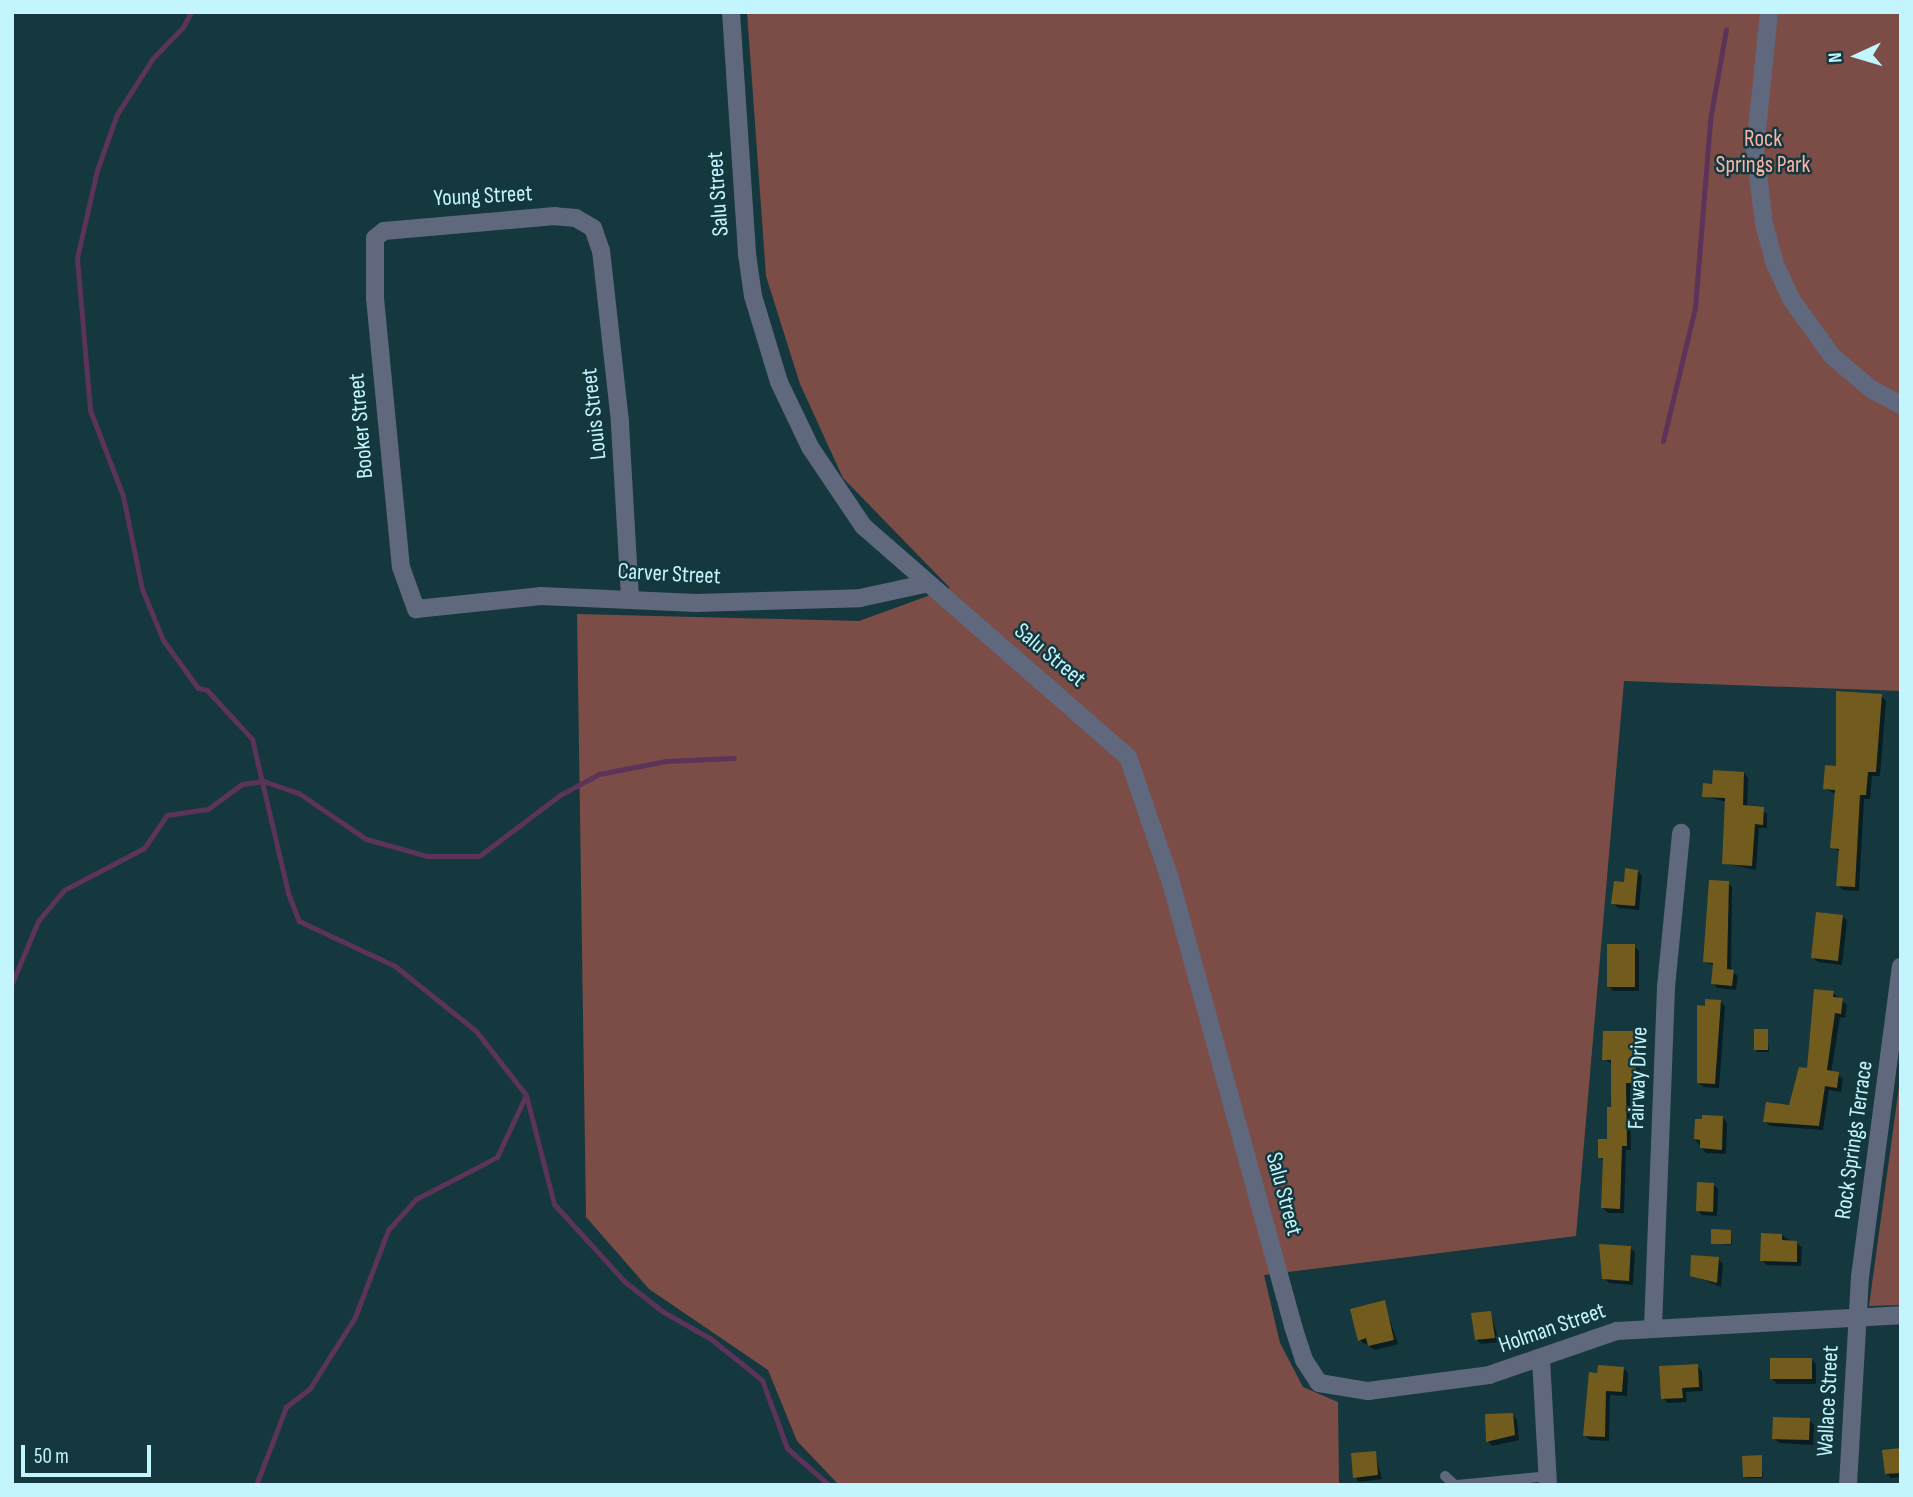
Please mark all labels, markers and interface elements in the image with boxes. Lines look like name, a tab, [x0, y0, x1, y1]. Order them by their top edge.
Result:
north arrow	[1822, 21, 1892, 91]
text: N	[1824, 52, 1847, 63]
park label: Rock Springs Park	[1716, 125, 1810, 179]
street label: Salu Street	[701, 151, 735, 237]
street label: Young Street	[433, 180, 533, 212]
street label: Louis Street	[575, 367, 613, 461]
street label: Booker Street	[343, 372, 379, 480]
street label: Carver Street	[617, 558, 721, 590]
street label: Salu Street	[1009, 617, 1091, 693]
street label: Fairway Drive	[1622, 1026, 1654, 1130]
street label: Rock Springs Terrace	[1829, 1059, 1879, 1221]
street label: Salu Street	[1260, 1149, 1308, 1239]
street label: Holman Street	[1495, 1297, 1609, 1359]
street label: Wallace Street	[1811, 1345, 1845, 1457]
scale bar	[24, 1430, 154, 1474]
text: 50 m	[34, 1444, 69, 1469]

